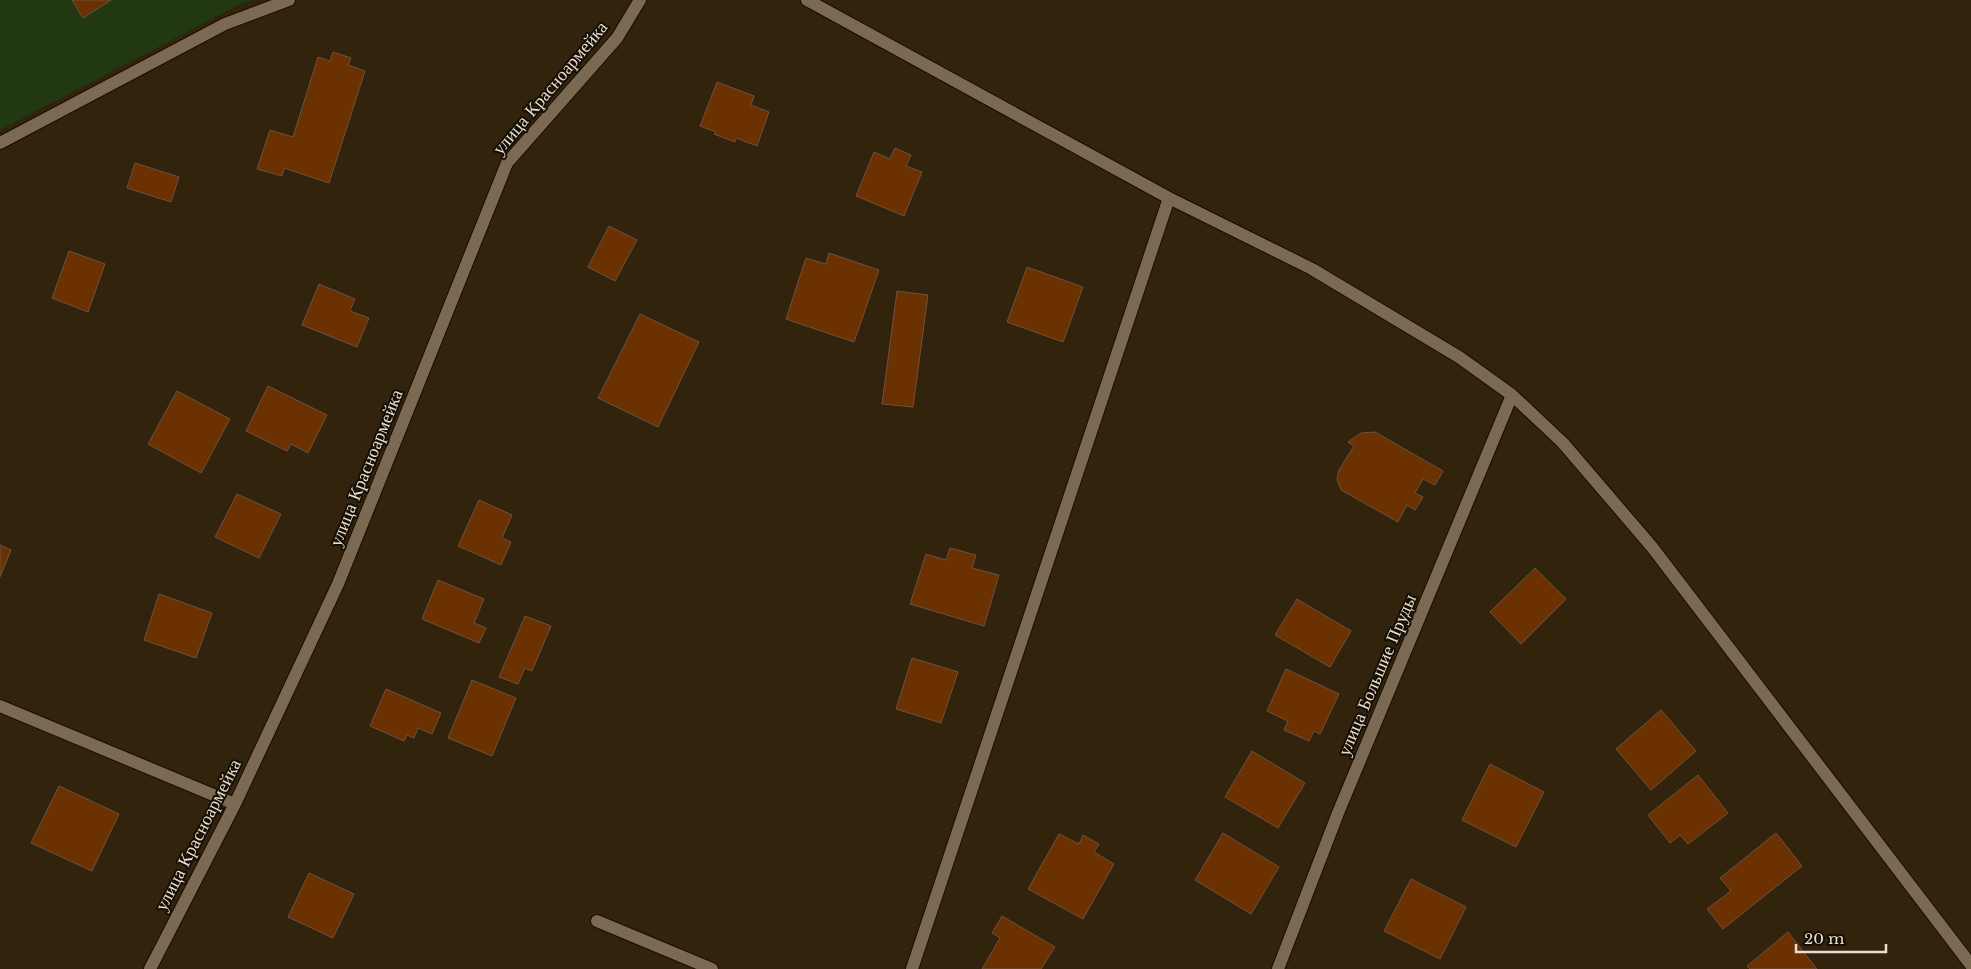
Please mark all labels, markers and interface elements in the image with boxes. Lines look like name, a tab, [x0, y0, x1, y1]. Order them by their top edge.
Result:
street label: улица Красноармейка	[488, 17, 612, 159]
street label: улица Красноармейка	[324, 386, 408, 550]
street label: улица Большие Пруды	[1333, 591, 1421, 759]
street label: улица Красноармейка	[150, 755, 246, 915]
scale bar	[1796, 922, 1886, 954]
text: 20 m	[1804, 929, 1844, 948]

